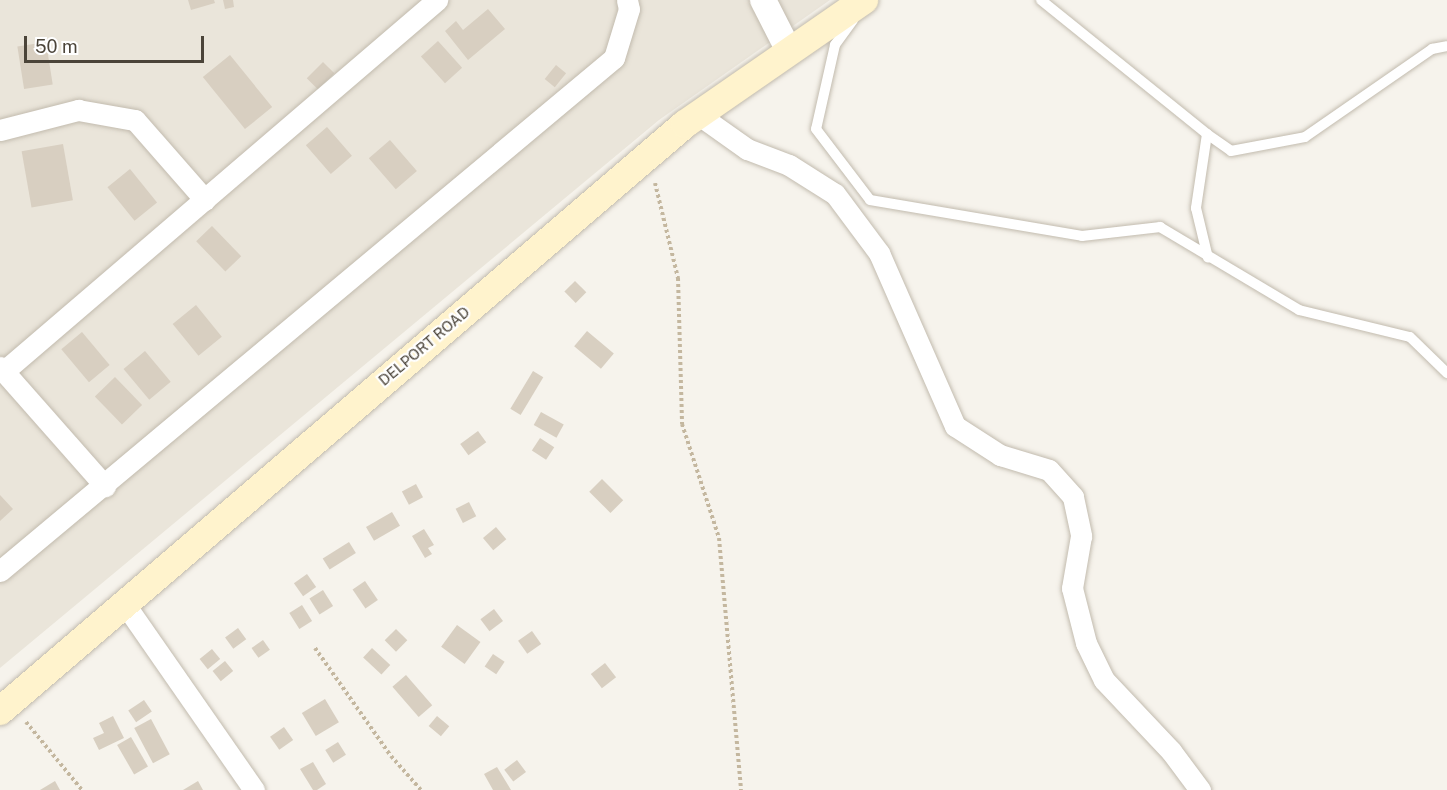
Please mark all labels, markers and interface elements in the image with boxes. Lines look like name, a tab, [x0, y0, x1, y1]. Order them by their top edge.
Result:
scale bar	[27, 24, 207, 62]
text: 50 m	[35, 36, 78, 57]
street label: DELPORT ROAD	[375, 303, 473, 389]

